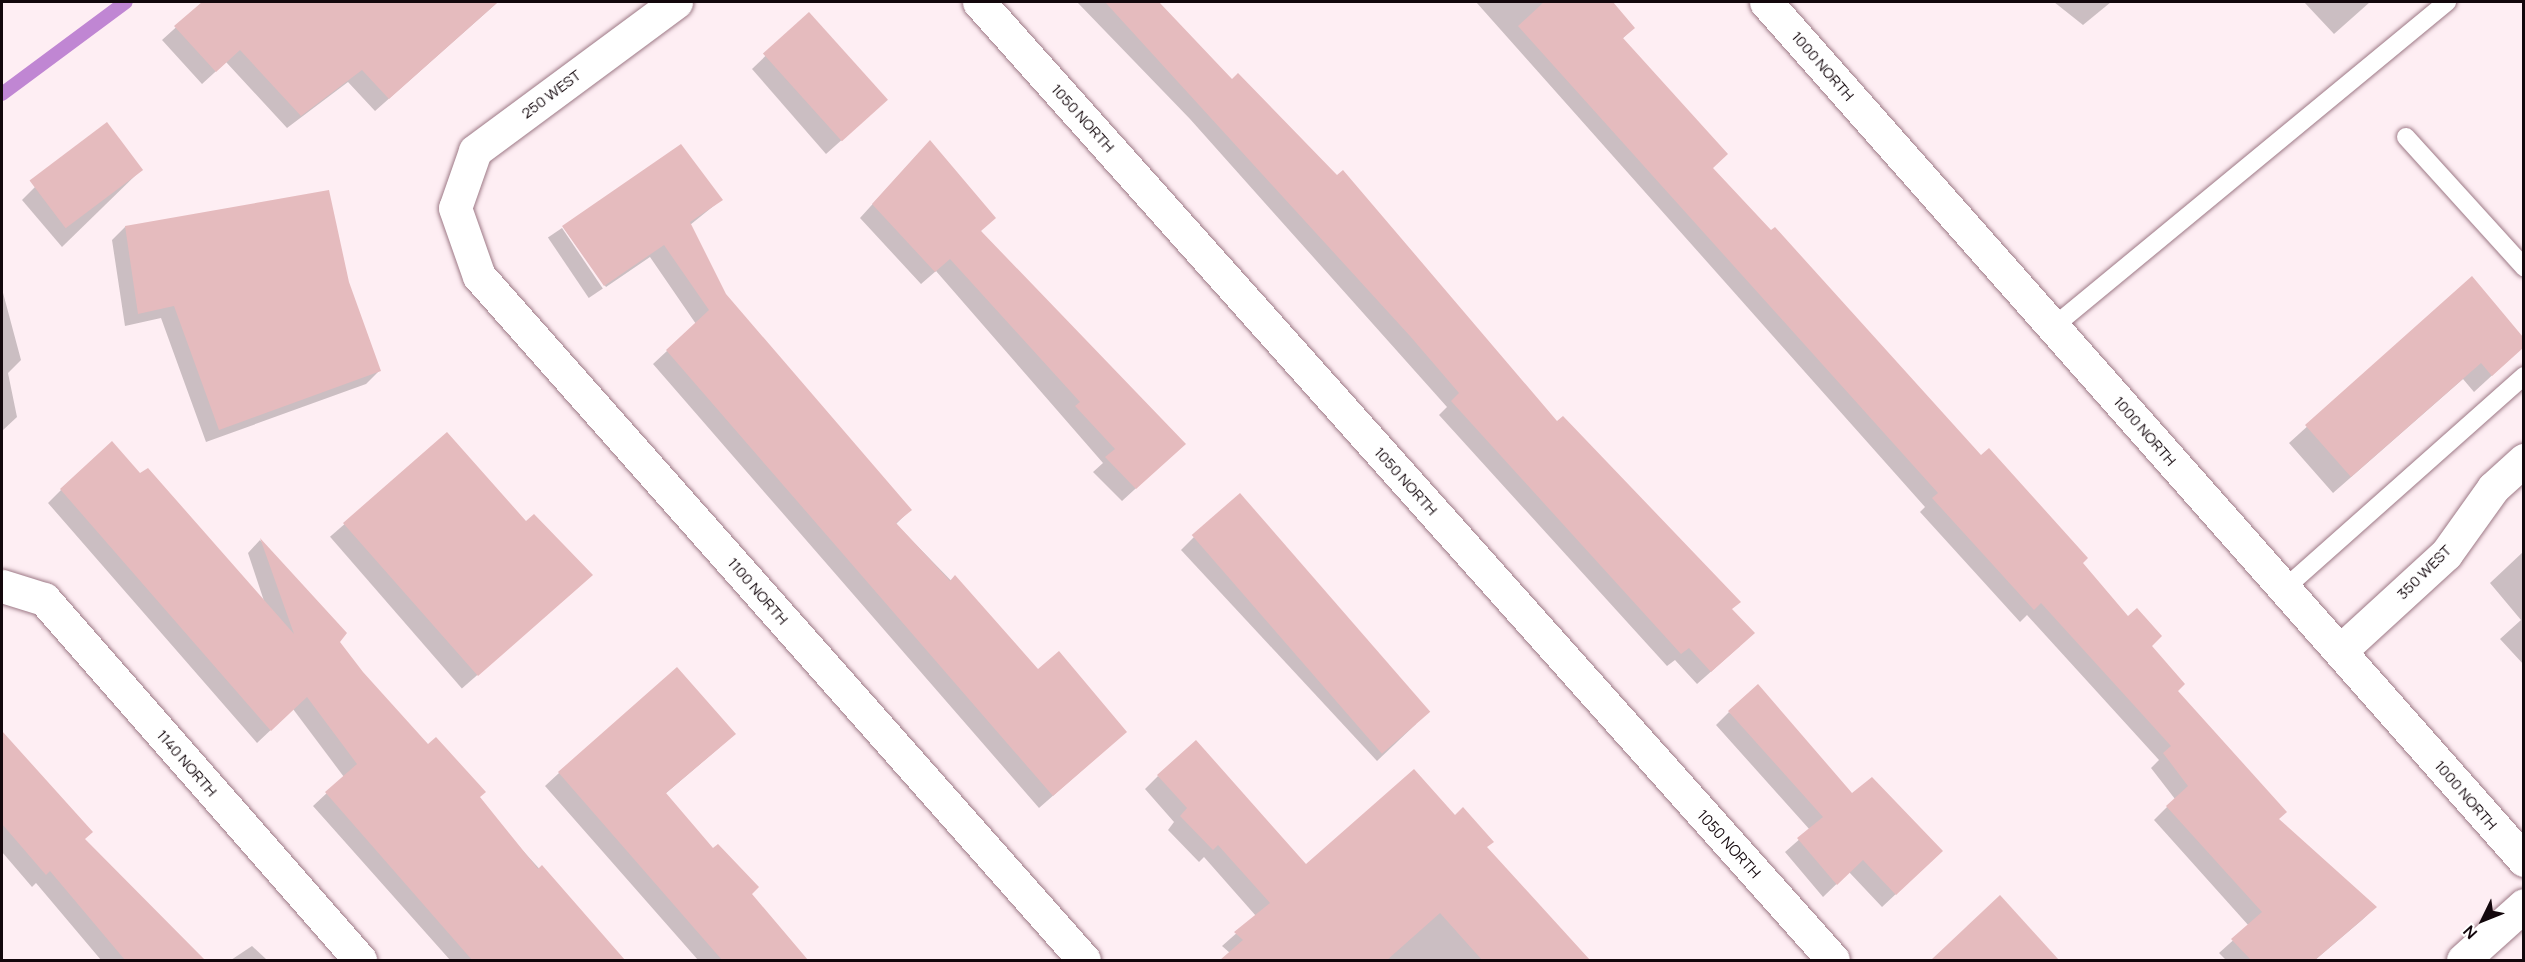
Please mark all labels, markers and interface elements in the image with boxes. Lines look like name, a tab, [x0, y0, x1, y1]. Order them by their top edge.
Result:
street label: 1000 NORTH	[1788, 28, 1858, 104]
street label: 250 WEST	[518, 66, 584, 122]
street label: 1050 NORTH	[1048, 80, 1118, 156]
street label: 1000 NORTH	[2110, 393, 2180, 469]
street label: 1050 NORTH	[1371, 443, 1441, 519]
street label: 350 WEST	[2393, 541, 2455, 603]
street label: 1100 NORTH	[724, 554, 792, 628]
street label: 1140 NORTH	[153, 726, 221, 800]
street label: 1000 NORTH	[2431, 757, 2501, 833]
street label: 1050 NORTH	[1694, 806, 1764, 882]
north arrow	[2453, 890, 2513, 950]
text: N	[2458, 921, 2482, 944]

